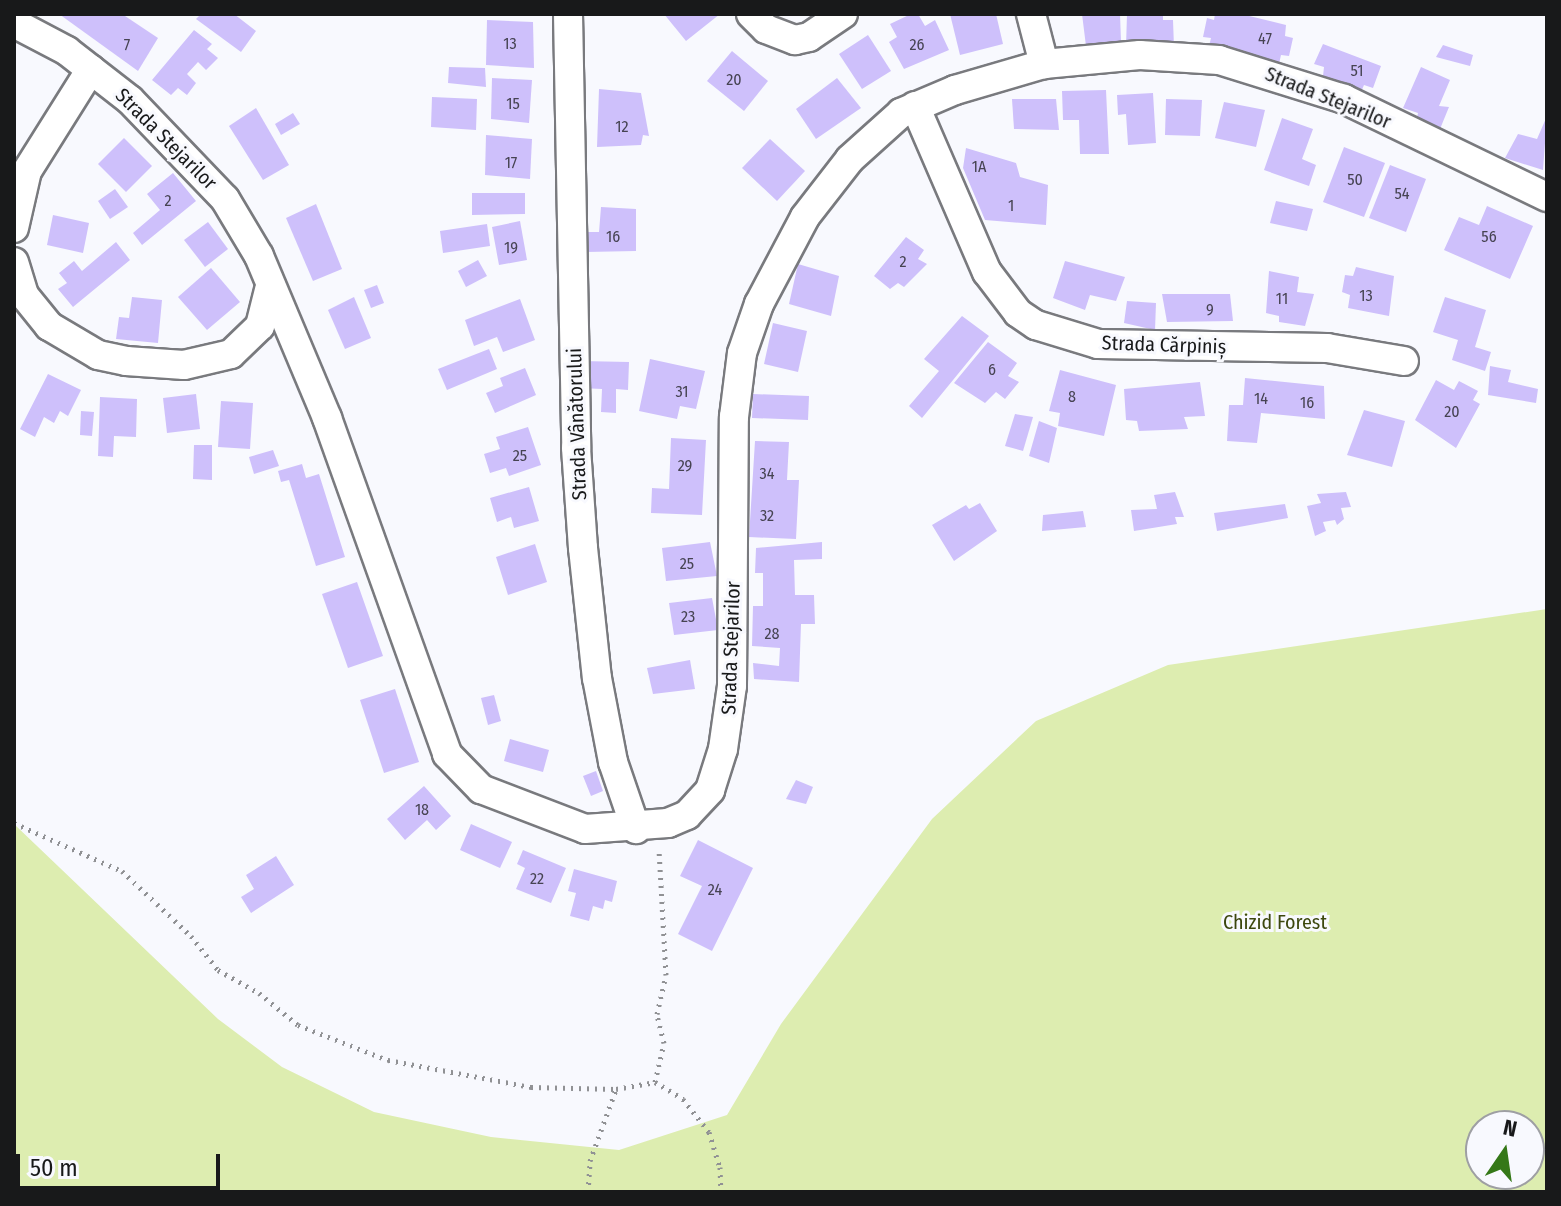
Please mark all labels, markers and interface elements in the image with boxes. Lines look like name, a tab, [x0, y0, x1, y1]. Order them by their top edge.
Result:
house number: 47	[1258, 29, 1272, 49]
house number: 13	[503, 34, 517, 54]
house number: 7	[124, 35, 130, 55]
house number: 26	[910, 35, 924, 55]
house number: 51	[1351, 61, 1363, 81]
street label: Strada Stejarilor	[1262, 62, 1394, 134]
house number: 20	[726, 70, 742, 90]
street label: Strada Stejarilor	[110, 83, 222, 195]
house number: 15	[506, 94, 520, 114]
house number: 12	[615, 117, 629, 137]
house number: 17	[505, 153, 517, 173]
house number: 1A	[972, 157, 986, 177]
house number: 50	[1347, 170, 1363, 190]
house number: 54	[1394, 184, 1410, 204]
house number: 2	[164, 191, 172, 211]
house number: 1	[1008, 196, 1014, 216]
house number: 16	[606, 227, 620, 247]
house number: 56	[1481, 227, 1497, 247]
house number: 19	[504, 238, 518, 258]
house number: 2	[899, 252, 907, 272]
house number: 13	[1359, 286, 1373, 306]
house number: 11	[1276, 289, 1288, 309]
house number: 9	[1206, 300, 1214, 320]
street label: Strada Cărpiniș	[1101, 331, 1227, 359]
street label: Strada Vânătorului	[562, 347, 592, 501]
house number: 6	[988, 360, 996, 380]
house number: 31	[675, 382, 689, 402]
house number: 8	[1068, 387, 1076, 407]
house number: 14	[1254, 389, 1268, 409]
house number: 16	[1300, 393, 1314, 413]
house number: 20	[1444, 402, 1460, 422]
house number: 25	[513, 446, 527, 466]
house number: 29	[678, 456, 692, 476]
house number: 34	[760, 464, 774, 484]
house number: 32	[760, 506, 774, 526]
house number: 25	[680, 554, 694, 574]
street label: Strada Stejarilor	[717, 581, 745, 715]
house number: 23	[681, 607, 695, 627]
house number: 28	[764, 624, 780, 644]
house number: 18	[415, 800, 429, 820]
house number: 22	[530, 869, 544, 889]
house number: 24	[708, 880, 722, 900]
park label: Chizid Forest	[1223, 910, 1327, 934]
north arrow	[1465, 1110, 1545, 1190]
text: N	[1501, 1113, 1520, 1143]
scale bar	[20, 1138, 224, 1188]
text: 50 m	[30, 1154, 78, 1182]

